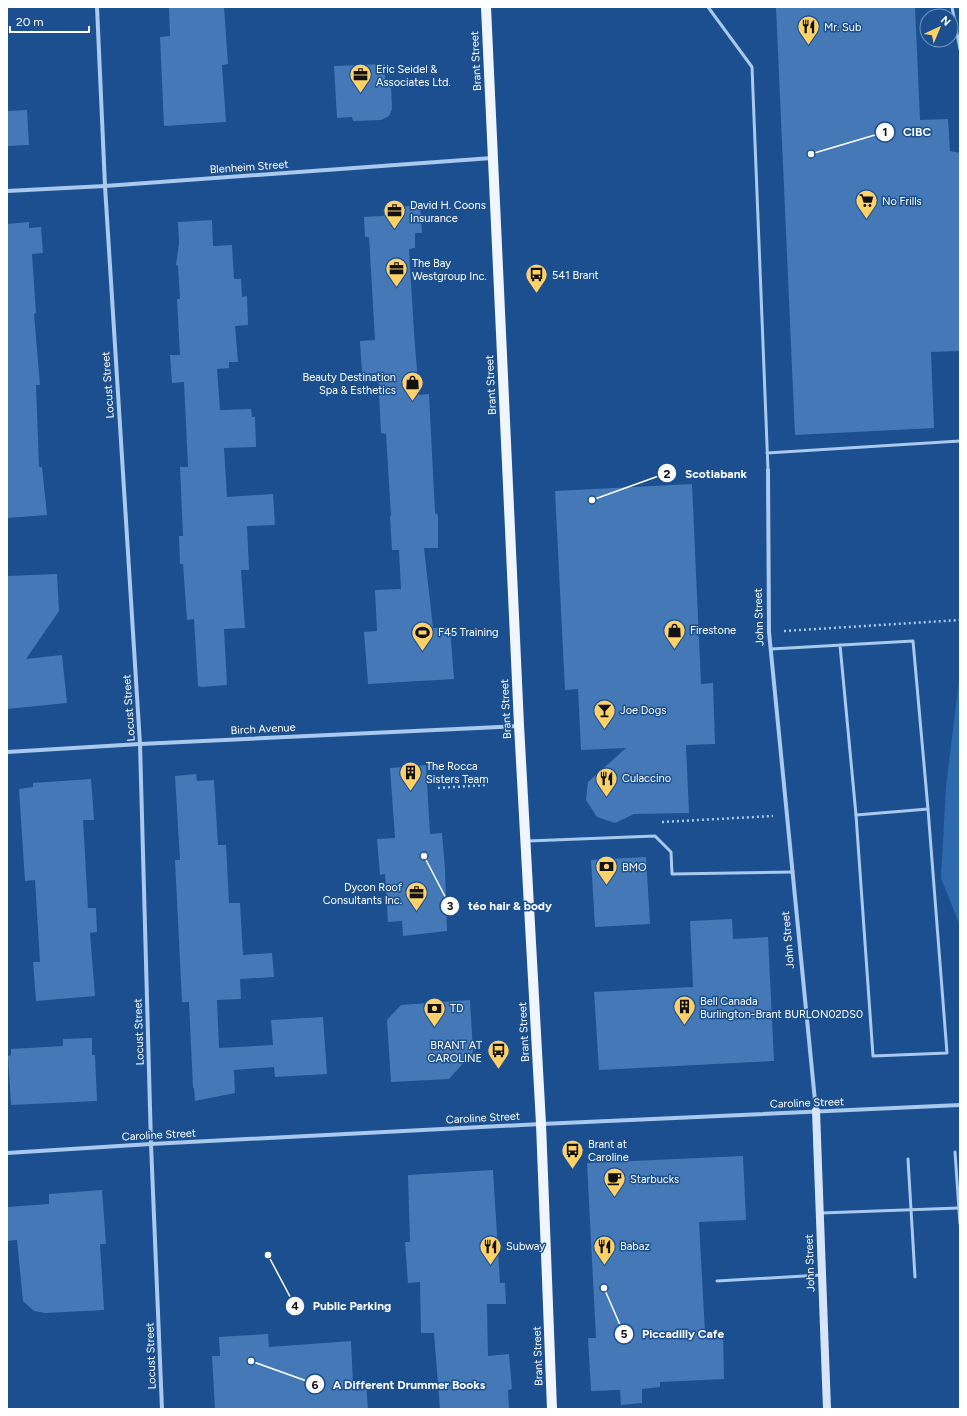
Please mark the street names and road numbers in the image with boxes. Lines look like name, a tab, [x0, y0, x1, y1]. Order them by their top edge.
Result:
street label: Brant Street	[468, 31, 484, 91]
street label: Blenheim Street	[209, 158, 289, 176]
street label: Locust Street	[99, 351, 117, 419]
street label: Brant Street	[483, 355, 499, 415]
street label: John Street	[751, 588, 767, 646]
street label: Locust Street	[120, 674, 138, 742]
street label: Brant Street	[498, 679, 514, 739]
street label: Birch Avenue	[230, 721, 296, 737]
street label: John Street	[779, 911, 797, 969]
street label: Locust Street	[131, 998, 147, 1066]
street label: Brant Street	[516, 1002, 532, 1062]
street label: Caroline Street	[770, 1095, 844, 1111]
street label: Caroline Street	[446, 1110, 520, 1126]
street label: Caroline Street	[122, 1127, 196, 1143]
street label: John Street	[802, 1234, 818, 1292]
street label: Locust Street	[143, 1322, 159, 1390]
street label: Brant Street	[530, 1326, 546, 1386]

